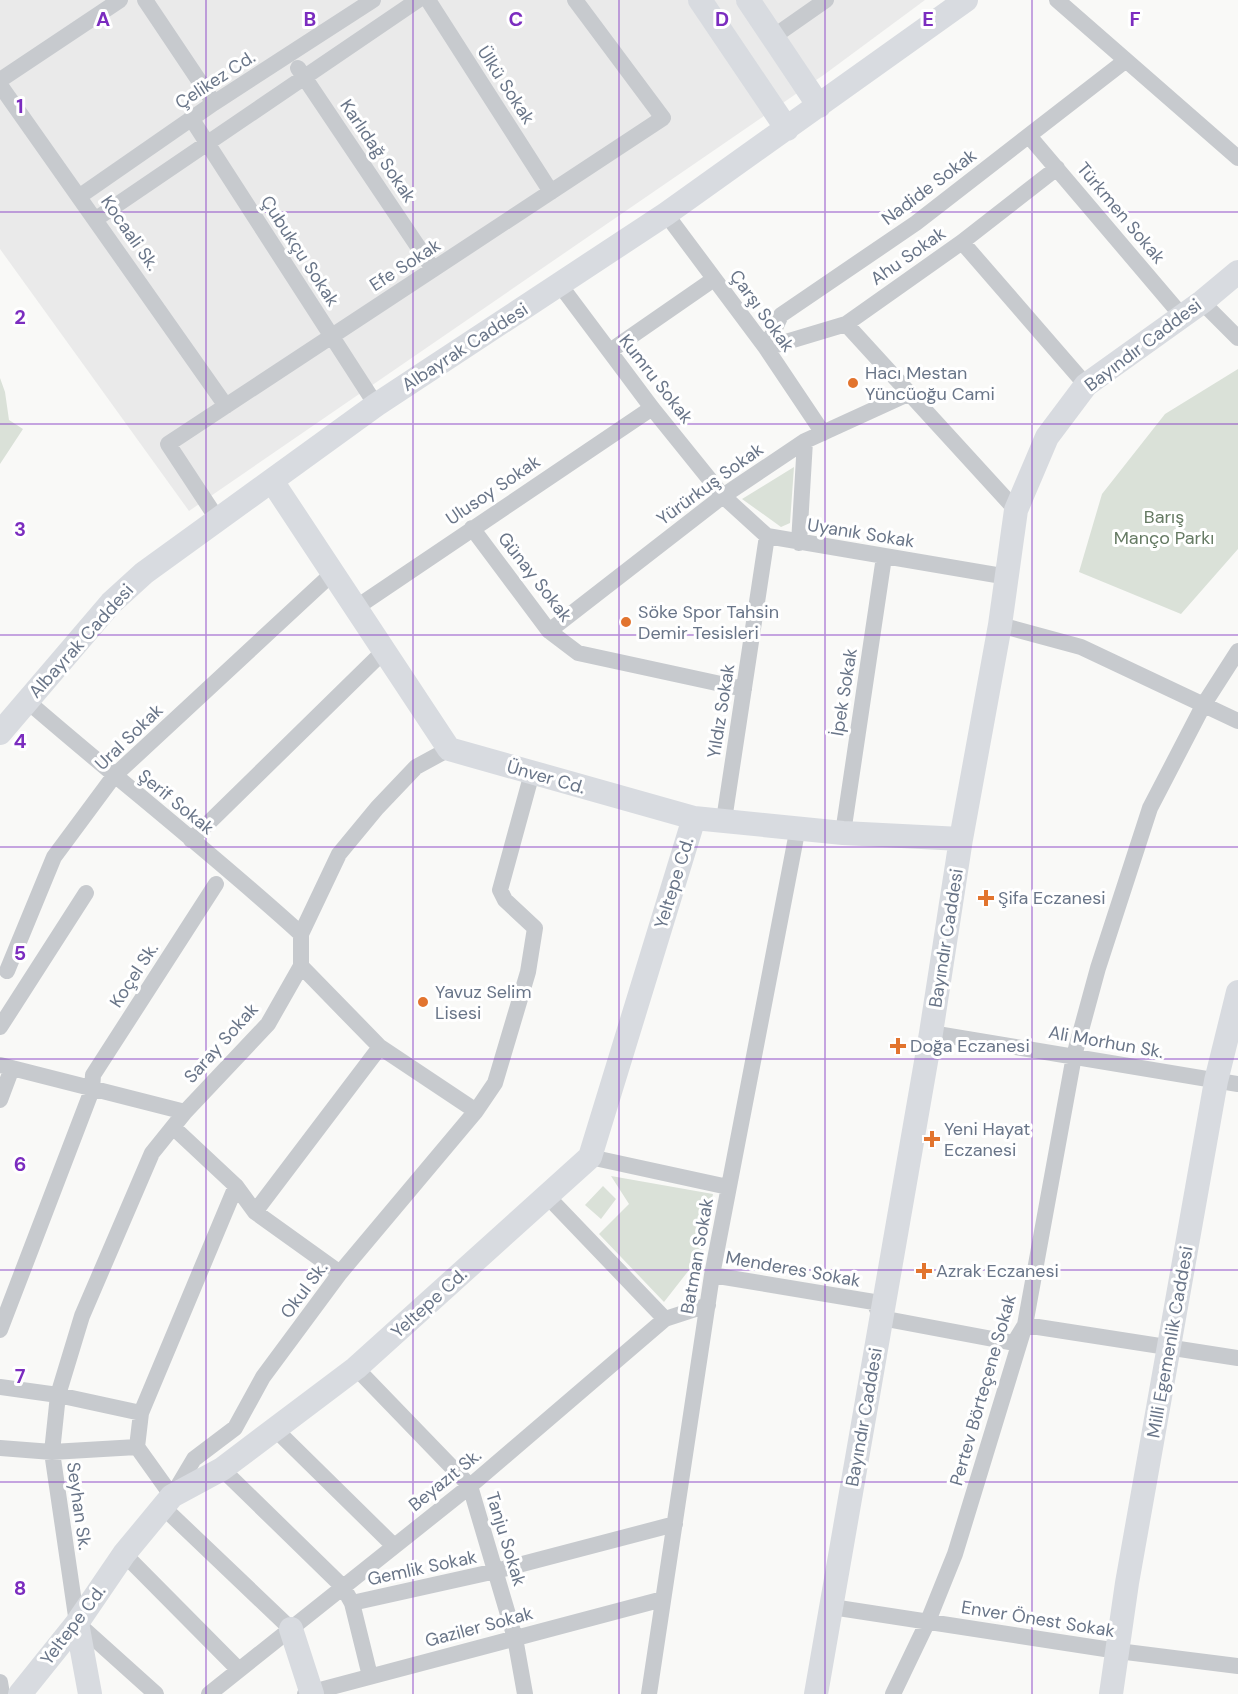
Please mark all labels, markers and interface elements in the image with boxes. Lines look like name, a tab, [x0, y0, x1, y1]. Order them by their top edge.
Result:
text: A	[96, 6, 110, 32]
text: B	[304, 6, 316, 32]
text: C	[509, 6, 523, 32]
text: D	[715, 6, 729, 32]
text: E	[922, 6, 934, 32]
text: F	[1129, 6, 1141, 32]
street label: Ülkü Sokak	[472, 41, 540, 129]
street label: Çelikez Cd.	[170, 45, 260, 115]
text: 1	[16, 93, 24, 119]
street label: Karlıdağ Sokak	[335, 95, 421, 207]
street label: Nadide Sokak	[877, 143, 981, 231]
street label: Türkmen Sokak	[1071, 157, 1171, 269]
street label: Kocaali Sk.	[95, 191, 165, 275]
street label: Çubukçu Sokak	[255, 191, 345, 311]
street label: Ahu Sokak	[866, 221, 950, 291]
street label: Efe Sokak	[365, 233, 445, 297]
street label: Çarşı Sokak	[724, 265, 800, 357]
street label: Bayındır Caddesi	[1080, 293, 1206, 397]
street label: Albayrak Caddesi	[397, 297, 533, 397]
text: 2	[14, 304, 26, 330]
street label: Kumru Sokak	[614, 329, 698, 429]
place label: Hacı Mestan Yüncüoğu Cami	[865, 361, 995, 406]
marker: Hacı Mestan Yüncüoğu Cami	[846, 376, 860, 390]
street label: Yürürkuş Sokak	[652, 437, 768, 531]
street label: Ulusoy Sokak	[441, 450, 545, 530]
park label: Barış Manço Parkı	[1114, 505, 1214, 550]
street label: Uyanık Sokak	[806, 513, 916, 553]
text: 3	[14, 516, 26, 542]
street label: Günay Sokak	[492, 527, 578, 627]
street label: Albayrak Caddesi	[23, 579, 139, 703]
place label: Söke Spor Tahsin Demir Tesisleri	[638, 600, 779, 645]
marker: Söke Spor Tahsin Demir Tesisleri	[619, 615, 633, 629]
street label: İpek Sokak	[825, 646, 863, 738]
street label: Yıldız Sokak	[702, 662, 740, 760]
street label: Ural Sokak	[90, 698, 168, 776]
text: 4	[14, 728, 27, 754]
street label: Ünver Cd.	[504, 754, 588, 800]
street label: Şerif Sokak	[133, 764, 219, 840]
street label: Yeltepe Cd.	[649, 834, 699, 932]
street label: Bayındır Caddesi	[923, 867, 969, 1009]
place label: Şifa Eczanesi	[998, 886, 1106, 910]
marker: Şifa Eczanesi	[979, 891, 993, 905]
street label: Koçel Sk.	[104, 938, 164, 1012]
text: 5	[14, 940, 26, 966]
place label: Yavuz Selim Lisesi	[435, 980, 531, 1025]
marker: Yavuz Selim Lisesi	[416, 995, 430, 1009]
street label: Saray Sokak	[179, 998, 263, 1088]
street label: Ali Morhun Sk.	[1047, 1020, 1165, 1064]
place label: Doğa Eczanesi	[910, 1034, 1030, 1058]
marker: Doğa Eczanesi	[891, 1039, 905, 1053]
place label: Yeni Hayat Eczanesi	[944, 1117, 1030, 1162]
marker: Yeni Hayat Eczanesi	[925, 1132, 939, 1146]
text: 6	[14, 1151, 26, 1177]
street label: Batman Sokak	[675, 1196, 719, 1316]
street label: Milli Egemenlik Caddesi	[1141, 1244, 1199, 1440]
street label: Menderes Sokak	[724, 1245, 862, 1293]
street label: Okul Sk.	[275, 1257, 333, 1323]
place label: Azrak Eczanesi	[936, 1259, 1059, 1283]
street label: Yeltepe Cd.	[386, 1263, 472, 1343]
marker: Azrak Eczanesi	[917, 1264, 931, 1278]
street label: Pertev Börteçene Sokak	[944, 1292, 1022, 1488]
street label: Bayındır Caddesi	[840, 1346, 888, 1488]
text: 7	[15, 1363, 26, 1389]
street label: Beyazıt Sk.	[404, 1443, 486, 1517]
street label: Seyhan Sk.	[61, 1460, 97, 1552]
street label: Tanju Sokak	[480, 1489, 532, 1589]
street label: Gemlik Sokak	[365, 1545, 479, 1591]
text: 8	[14, 1575, 26, 1601]
street label: Yeltepe Cd.	[35, 1580, 111, 1670]
street label: Enver Önest Sokak	[960, 1595, 1116, 1643]
street label: Gaziler Sokak	[422, 1601, 536, 1653]

